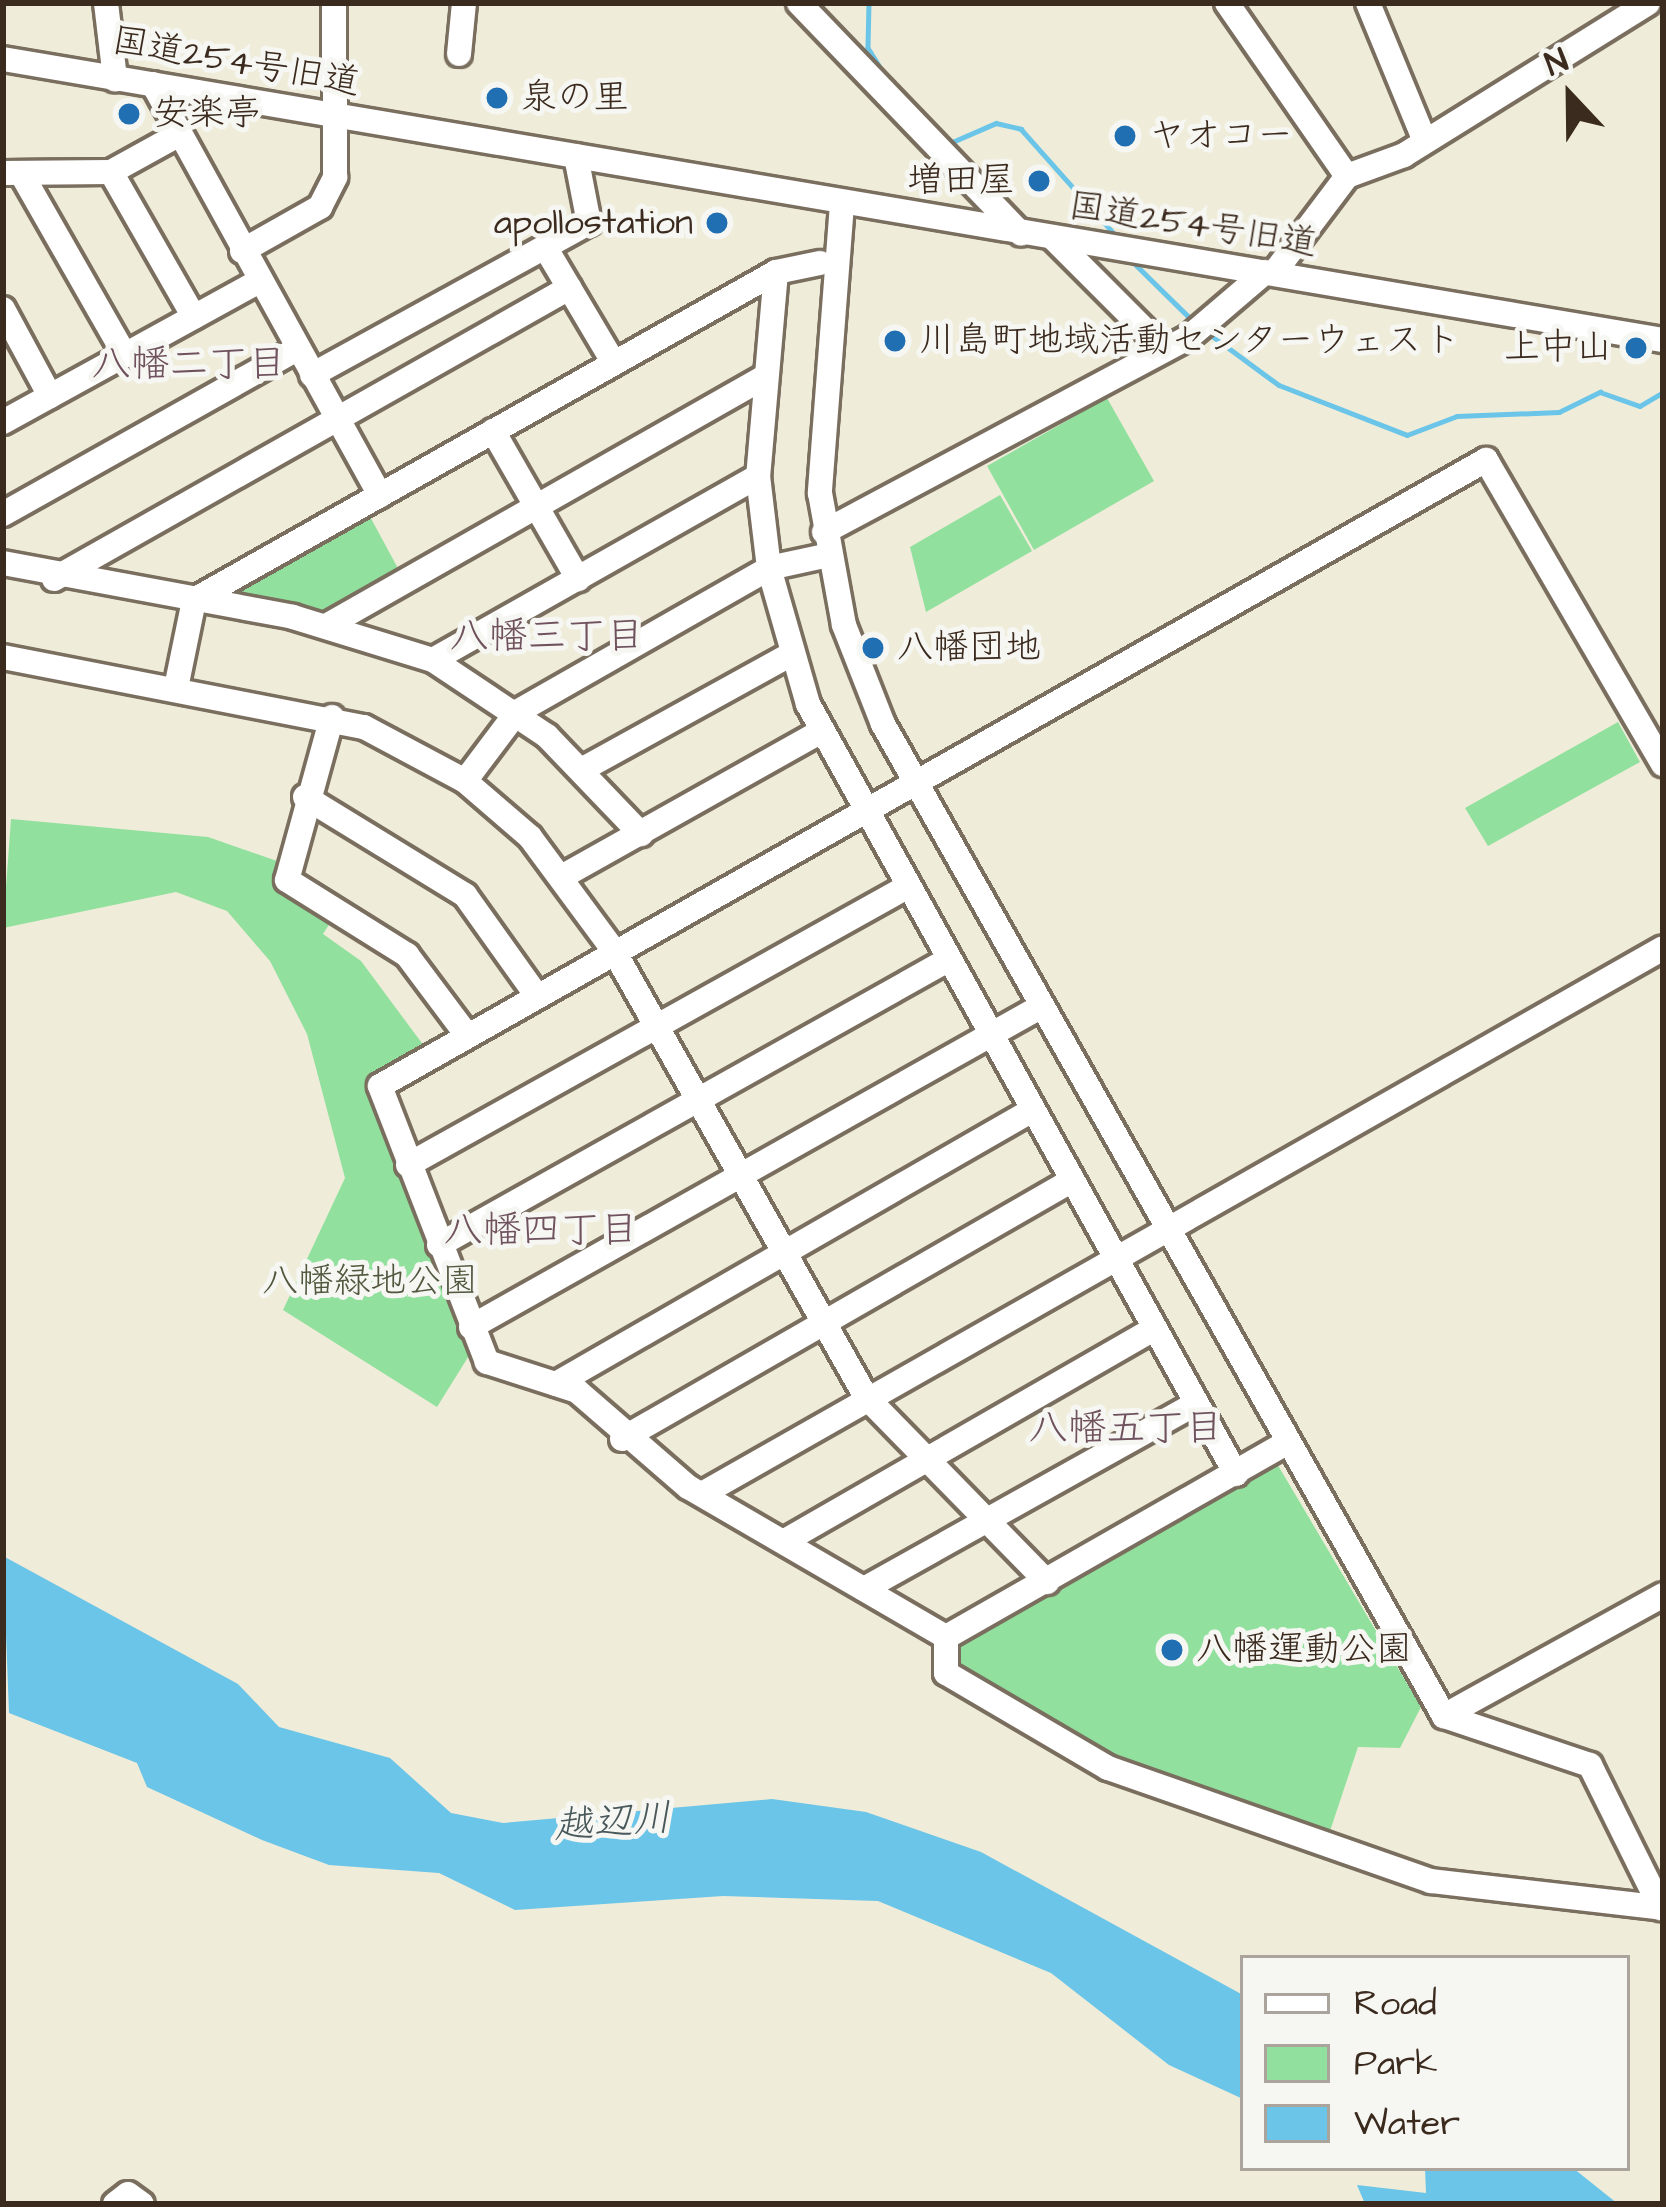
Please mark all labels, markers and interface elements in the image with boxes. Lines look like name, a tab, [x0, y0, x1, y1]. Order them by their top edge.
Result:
street label: 国道254号旧道	[109, 19, 363, 105]
north arrow	[1510, 36, 1630, 156]
text: N	[1538, 37, 1575, 88]
place label: 泉の里	[521, 76, 629, 120]
marker: 泉の里	[484, 85, 510, 111]
place label: 安楽亭	[153, 92, 261, 136]
marker: 安楽亭	[116, 101, 142, 127]
place label: ヤオコー	[1149, 114, 1293, 158]
marker: ヤオコー	[1112, 123, 1138, 149]
place label: 増田屋	[907, 159, 1015, 203]
marker: 増田屋	[1026, 168, 1052, 194]
street label: 国道254号旧道	[1066, 184, 1320, 266]
place label: apollostation	[494, 201, 693, 245]
marker: apollostation	[704, 210, 730, 236]
place label: 川島町地域活動センターウェスト	[919, 319, 1459, 363]
place label: 上中山	[1504, 326, 1612, 370]
marker: 川島町地域活動センターウェスト	[882, 328, 908, 354]
marker: 上中山	[1623, 335, 1649, 361]
district label: 八幡二丁目	[92, 342, 286, 388]
district label: 八幡三丁目	[450, 614, 644, 660]
place label: 八幡団地	[897, 626, 1041, 670]
marker: 八幡団地	[860, 635, 886, 661]
district label: 八幡四丁目	[444, 1208, 638, 1254]
park label: 八幡緑地公園	[262, 1260, 478, 1304]
district label: 八幡五丁目	[1029, 1406, 1223, 1452]
place label: 八幡運動公園	[1196, 1628, 1412, 1672]
marker: 八幡運動公園	[1159, 1637, 1185, 1663]
water label: 越辺川	[553, 1796, 673, 1850]
legend	[1240, 1955, 1630, 2171]
text: Road	[1354, 1978, 1437, 2029]
text: Park	[1354, 2038, 1437, 2089]
text: Water	[1354, 2098, 1460, 2149]

